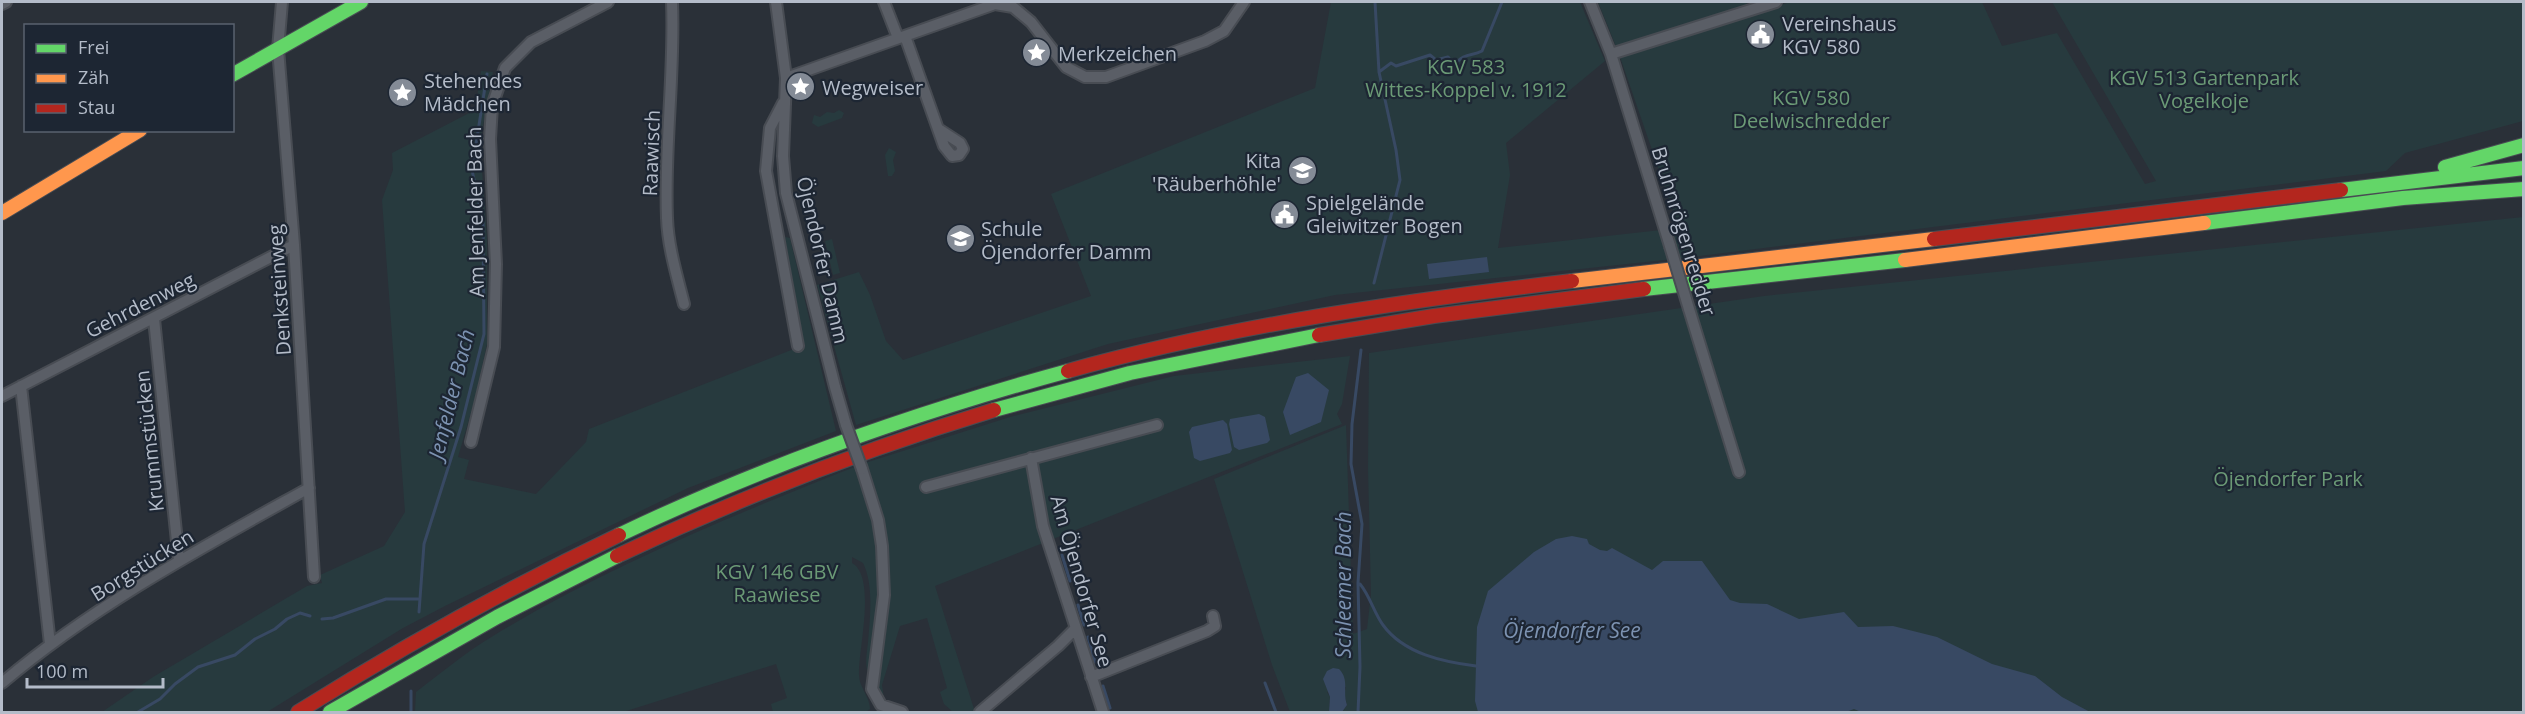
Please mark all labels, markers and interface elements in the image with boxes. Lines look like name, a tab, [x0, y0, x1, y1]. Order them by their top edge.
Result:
place label: Vereinshaus KGV 580	[1782, 10, 1897, 60]
public building icon: Vereinshaus KGV 580	[1745, 18, 1777, 50]
legend	[24, 24, 234, 132]
text: Frei	[78, 35, 109, 59]
place icon: Merkzeichen	[1021, 37, 1053, 69]
place label: Merkzeichen	[1058, 40, 1177, 67]
park label: KGV 583 Wittes-Koppel v. 1912	[1365, 53, 1567, 103]
park label: KGV 513 Gartenpark Vogelkoje	[2109, 64, 2299, 114]
text: Zäh	[78, 65, 109, 89]
place label: Stehendes Mädchen	[424, 67, 522, 117]
place icon: Wegweiser	[785, 71, 817, 103]
place label: Wegweiser	[822, 74, 923, 101]
place icon: Stehendes Mädchen	[387, 76, 419, 108]
park label: KGV 580 Deelwischredder	[1732, 84, 1890, 134]
text: Stau	[78, 95, 115, 119]
street label: Raawisch	[636, 109, 666, 197]
street label: Am Jenfelder Bach	[460, 126, 490, 298]
street label: Bruhnrögenredder	[1645, 143, 1723, 319]
place label: Kita 'Räuberhöhle'	[1152, 147, 1281, 197]
school or university icon: Kita 'Räuberhöhle'	[1286, 155, 1318, 187]
street label: Öjendorfer Damm	[791, 174, 855, 346]
place label: Spielgelände Gleiwitzer Bogen	[1306, 189, 1463, 239]
public building icon: Spielgelände Gleiwitzer Bogen	[1269, 198, 1301, 230]
place label: Schule Öjendorfer Damm	[981, 215, 1152, 265]
street label: Denksteinweg	[261, 223, 297, 356]
school or university icon: Schule Öjendorfer Damm	[944, 223, 976, 255]
street label: Gehrdenweg	[81, 266, 200, 344]
water label: Jenfelder Bach	[420, 326, 481, 466]
street label: Krummstücken	[128, 369, 170, 513]
park label: Öjendorfer Park	[2213, 465, 2363, 492]
street label: Am Öjendorfer See	[1045, 492, 1119, 670]
water label: Schleemer Bach	[1329, 511, 1357, 659]
street label: Borgstücken	[85, 523, 199, 607]
park label: KGV 146 GBV Raawiese	[716, 558, 838, 608]
water label: Öjendorfer See	[1503, 616, 1641, 644]
scale bar	[27, 651, 164, 689]
text: 100 m	[36, 659, 88, 683]

